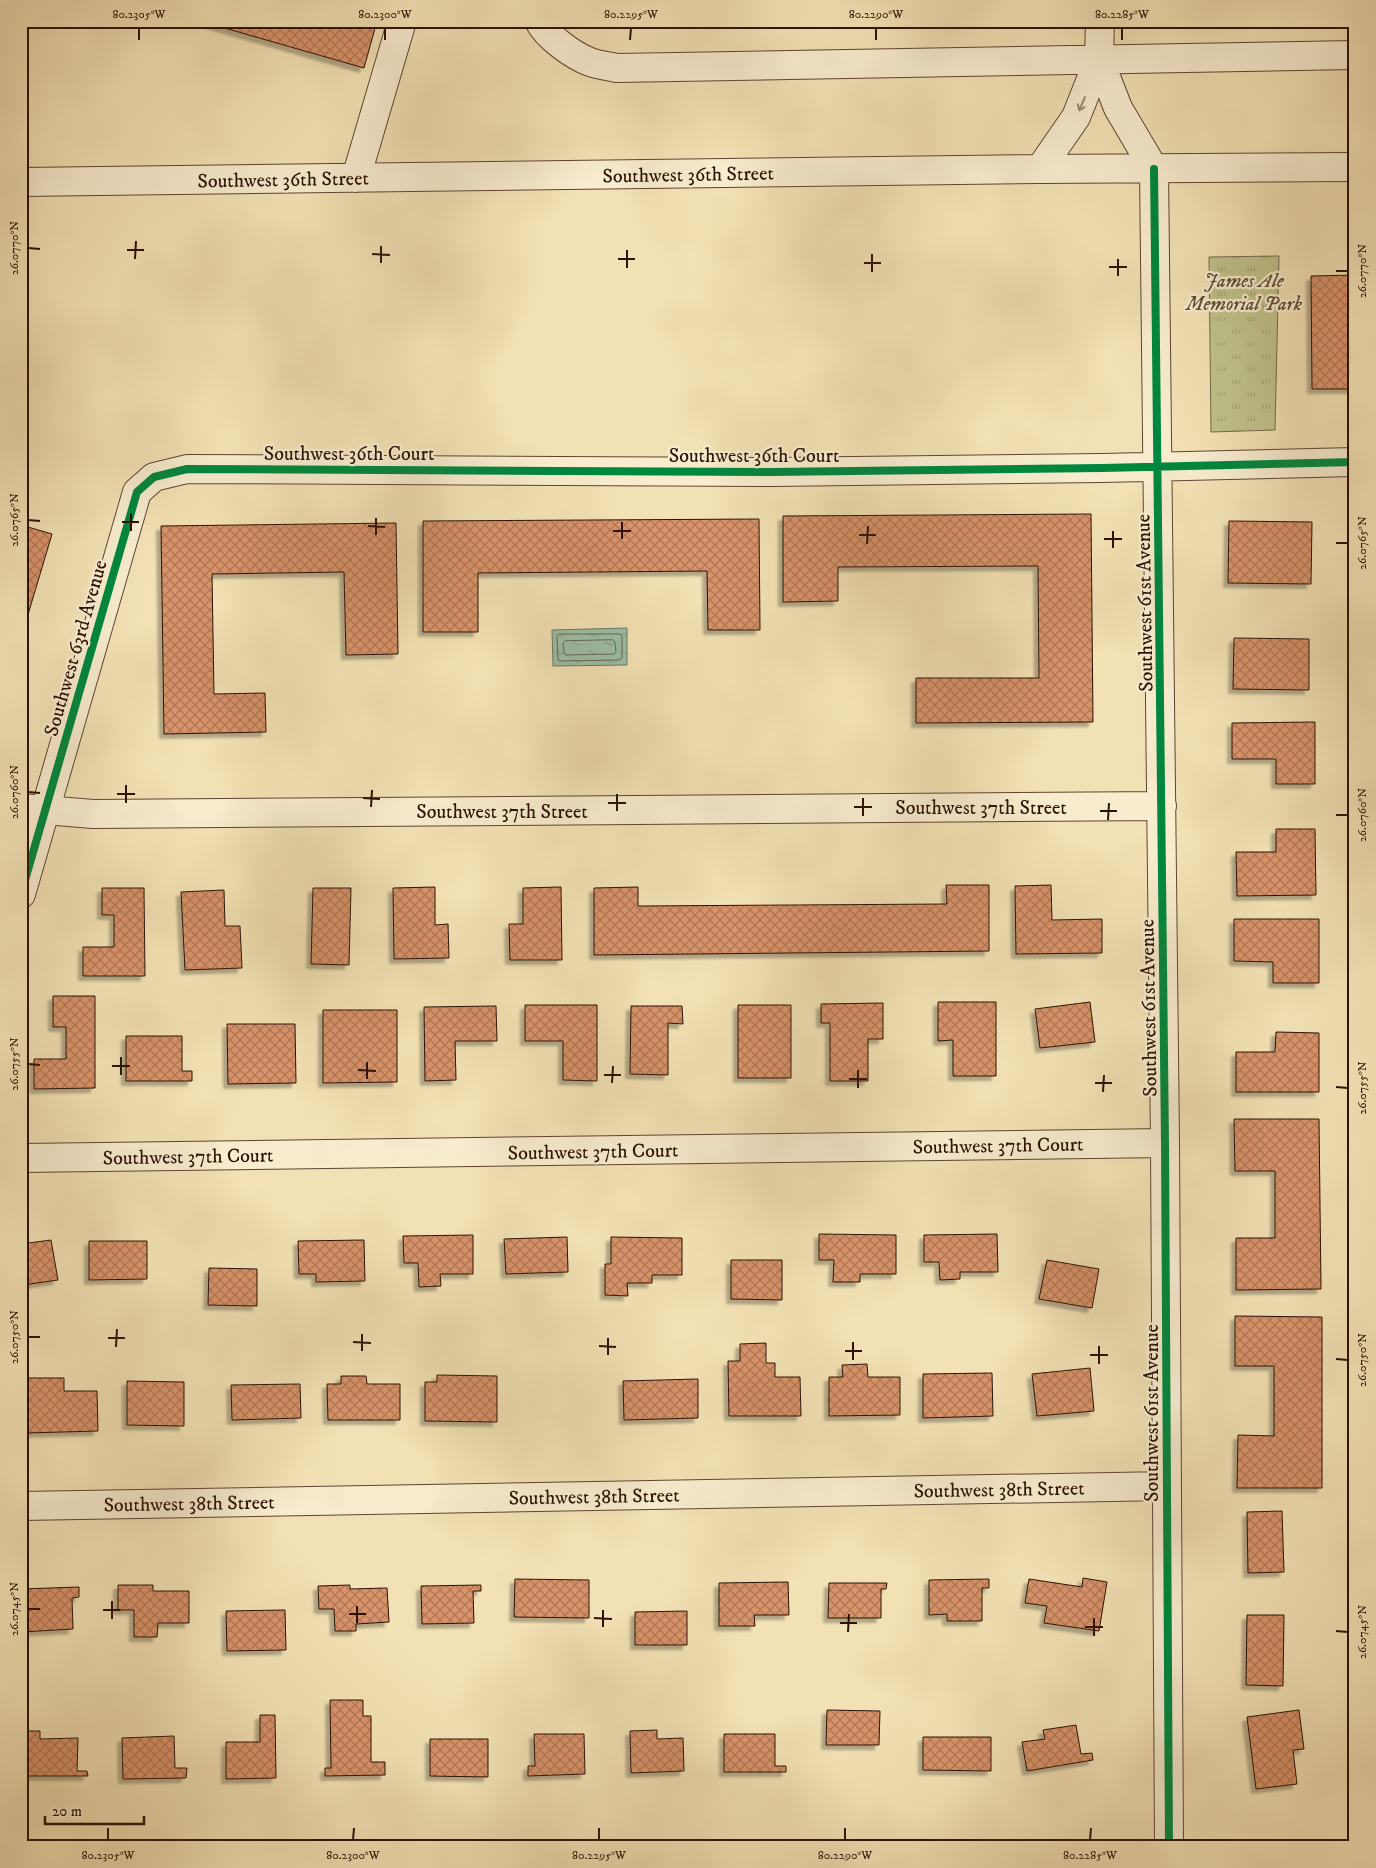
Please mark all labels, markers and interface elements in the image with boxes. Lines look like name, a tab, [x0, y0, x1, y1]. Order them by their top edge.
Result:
text: 80.2305°W	[113, 7, 166, 22]
text: 80.2300°W	[358, 7, 413, 22]
text: 80.2295°W	[604, 7, 659, 22]
text: 80.2290°W	[849, 7, 904, 22]
text: 80.2285°W	[1095, 7, 1150, 22]
one-way arrow	[1076, 96, 1086, 111]
street label: Southwest 36th Street	[602, 162, 774, 189]
street label: Southwest 36th Street	[197, 167, 369, 194]
text: 26.0770°N	[7, 221, 22, 275]
text: 26.0770°N	[1355, 244, 1370, 298]
park label: James Ale Memorial Park	[1184, 269, 1303, 317]
street label: Southwest 36th Court	[264, 442, 434, 467]
street label: Southwest 36th Court	[669, 444, 839, 469]
text: 26.0765°N	[7, 493, 22, 547]
street label: Southwest 61st Avenue	[1131, 514, 1160, 692]
text: 26.0765°N	[1355, 516, 1370, 570]
street label: Southwest 63rd Avenue	[39, 557, 114, 739]
text: 26.0760°N	[7, 765, 22, 819]
text: 26.0760°N	[1355, 788, 1370, 842]
street label: Southwest 37th Street	[895, 796, 1067, 821]
street label: Southwest 37th Street	[416, 800, 588, 825]
street label: Southwest 61st Avenue	[1135, 919, 1164, 1097]
text: 26.0755°N	[7, 1037, 22, 1091]
text: 26.0755°N	[1355, 1061, 1370, 1115]
street label: Southwest 37th Court	[912, 1133, 1084, 1160]
street label: Southwest 37th Court	[507, 1139, 679, 1166]
street label: Southwest 37th Court	[102, 1144, 274, 1171]
text: 26.0750°N	[7, 1310, 22, 1364]
street label: Southwest 61st Avenue	[1140, 1324, 1165, 1502]
text: 26.0750°N	[1355, 1333, 1370, 1387]
street label: Southwest 38th Street	[913, 1477, 1085, 1504]
street label: Southwest 38th Street	[508, 1484, 680, 1511]
street label: Southwest 38th Street	[103, 1491, 275, 1518]
text: 26.0745°N	[7, 1582, 22, 1636]
text: 26.0745°N	[1355, 1605, 1370, 1659]
scale bar	[45, 1793, 144, 1825]
text: 20 m	[52, 1802, 82, 1821]
text: 80.2305°W	[82, 1848, 135, 1863]
text: 80.2300°W	[326, 1848, 381, 1863]
text: 80.2295°W	[572, 1848, 627, 1863]
text: 80.2290°W	[818, 1848, 873, 1863]
text: 80.2285°W	[1063, 1848, 1118, 1863]

